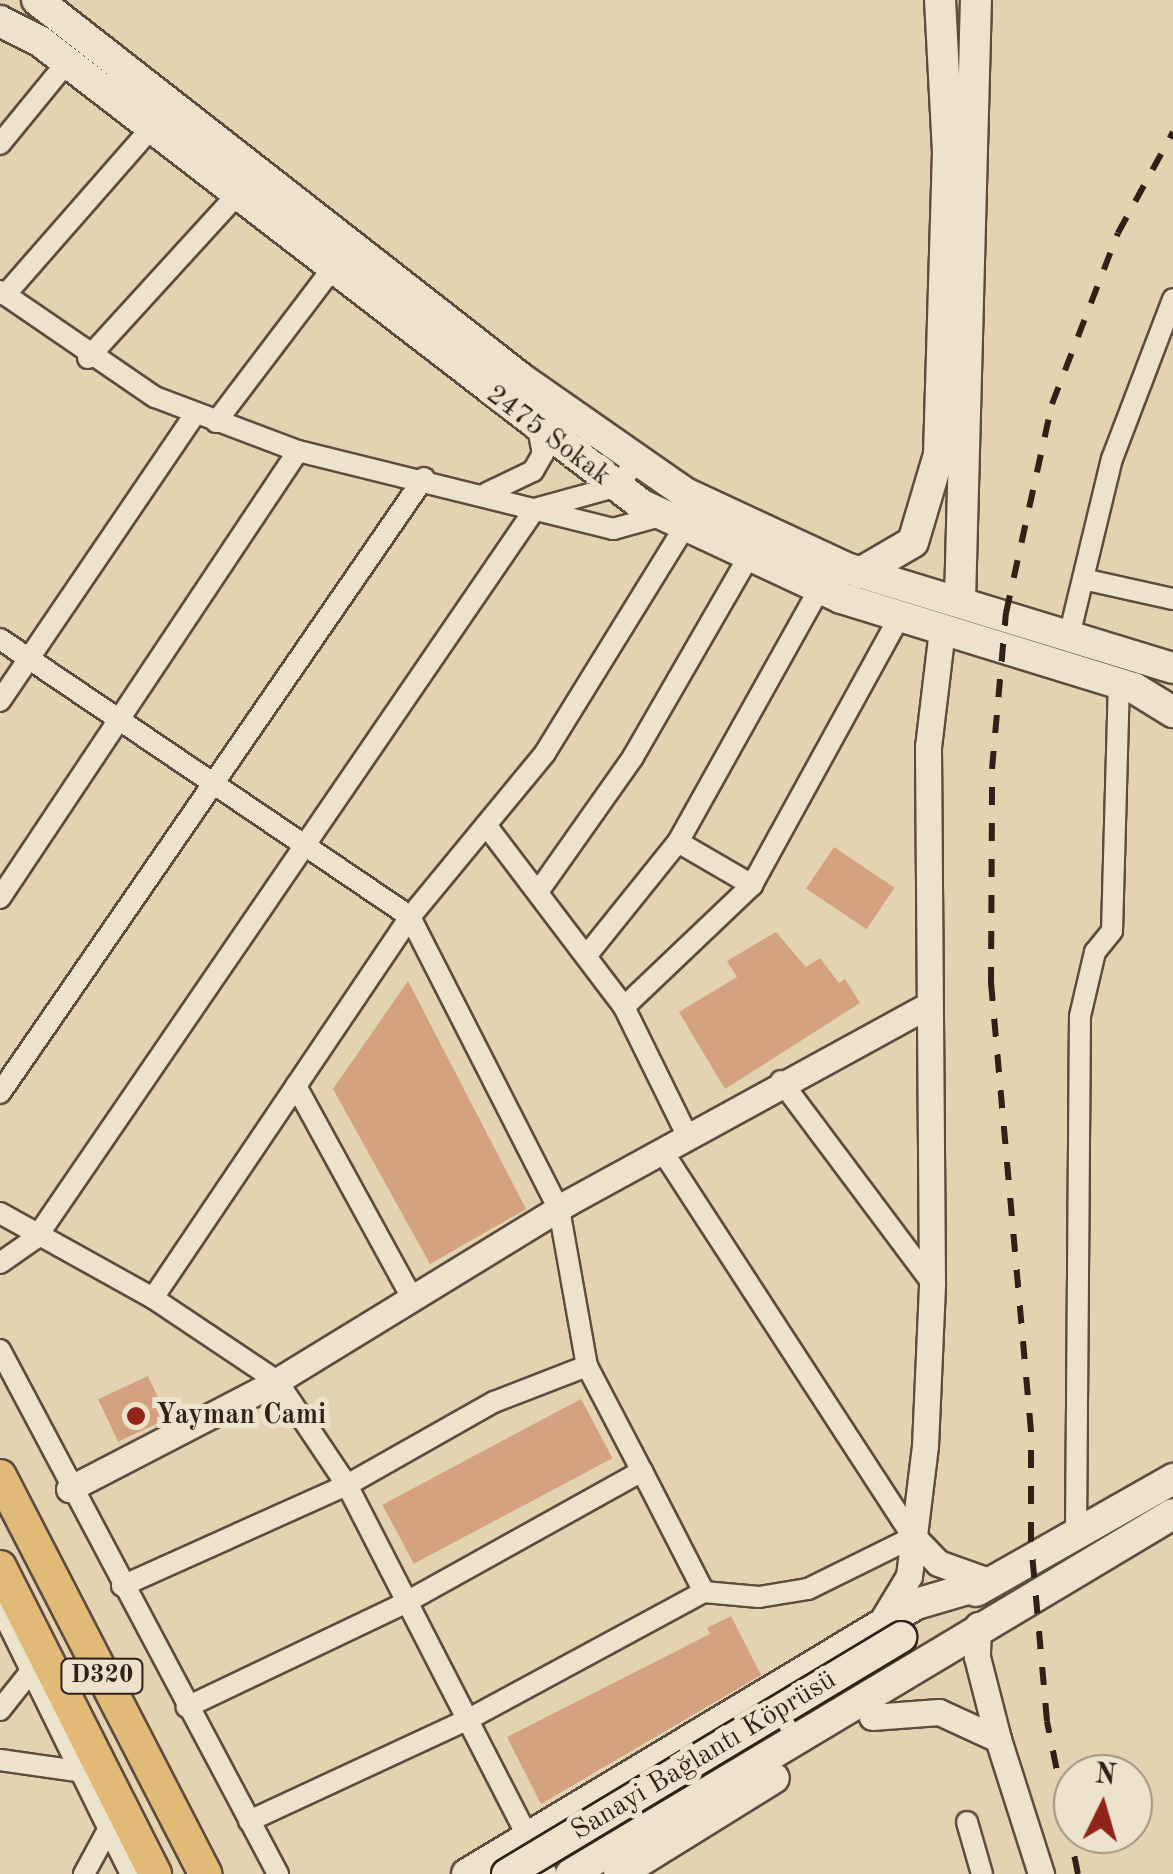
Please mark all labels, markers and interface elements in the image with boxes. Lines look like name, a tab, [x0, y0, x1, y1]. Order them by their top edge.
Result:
street label: 2475 Sokak	[479, 378, 617, 494]
place label: Yayman Cami	[156, 1399, 326, 1433]
marker: Yayman Cami	[125, 1405, 147, 1427]
road number: D320	[59, 1656, 144, 1696]
street label: Sanayi Bağlantı Köprüsü	[565, 1664, 843, 1848]
north arrow	[1053, 1754, 1153, 1854]
text: N	[1094, 1761, 1117, 1791]

